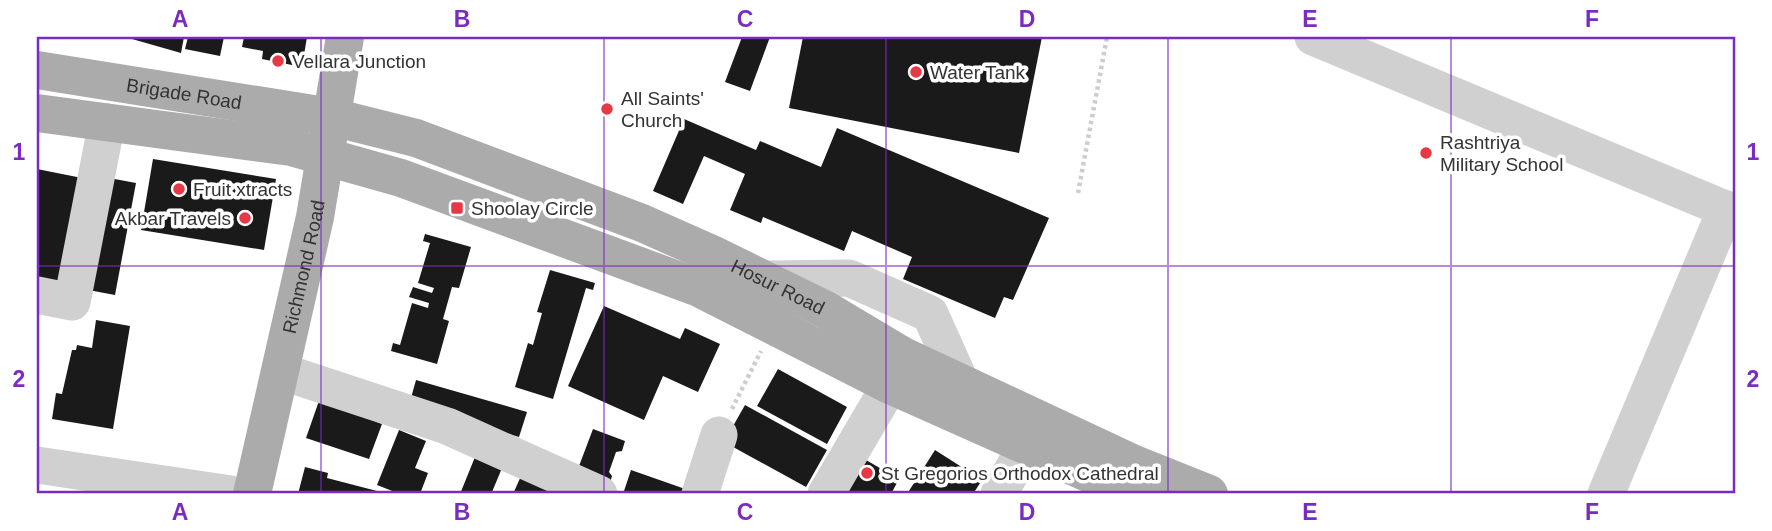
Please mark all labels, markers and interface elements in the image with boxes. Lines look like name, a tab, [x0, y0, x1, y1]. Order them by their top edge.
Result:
text: A	[172, 6, 188, 32]
text: B	[454, 6, 470, 32]
text: C	[737, 6, 753, 32]
text: D	[1019, 6, 1035, 32]
text: E	[1302, 6, 1318, 32]
text: F	[1585, 6, 1599, 32]
place label: Vellara Junction	[292, 51, 426, 72]
marker: Vellara Junction	[270, 53, 286, 69]
place label: Water Tank	[930, 62, 1026, 83]
marker: Water Tank	[908, 64, 924, 80]
street label: Brigade Road	[125, 74, 243, 113]
place label: All Saints' Church	[621, 88, 704, 131]
marker: All Saints' Church	[599, 101, 615, 117]
place label: Rashtriya Military School	[1440, 132, 1564, 175]
text: 1	[13, 139, 26, 165]
text: 1	[1747, 139, 1760, 165]
marker: Rashtriya Military School	[1418, 145, 1434, 161]
place label: Fruit xtracts	[193, 179, 292, 200]
marker: Fruit xtracts	[171, 181, 187, 197]
street label: Richmond Road	[279, 198, 329, 336]
place label: Shoolay Circle	[471, 198, 594, 219]
marker: Shoolay Circle	[449, 200, 465, 216]
place label: Akbar Travels	[115, 208, 231, 229]
marker: Akbar Travels	[237, 210, 253, 226]
street label: Hosur Road	[728, 255, 828, 319]
text: 2	[13, 366, 25, 392]
text: 2	[1747, 366, 1759, 392]
place label: St Gregorios Orthodox Cathedral	[881, 463, 1159, 484]
marker: St Gregorios Orthodox Cathedral	[859, 465, 875, 481]
text: A	[172, 499, 188, 525]
text: B	[454, 499, 470, 525]
text: C	[737, 499, 753, 525]
text: D	[1019, 499, 1035, 525]
text: E	[1302, 499, 1318, 525]
text: F	[1585, 499, 1599, 525]

